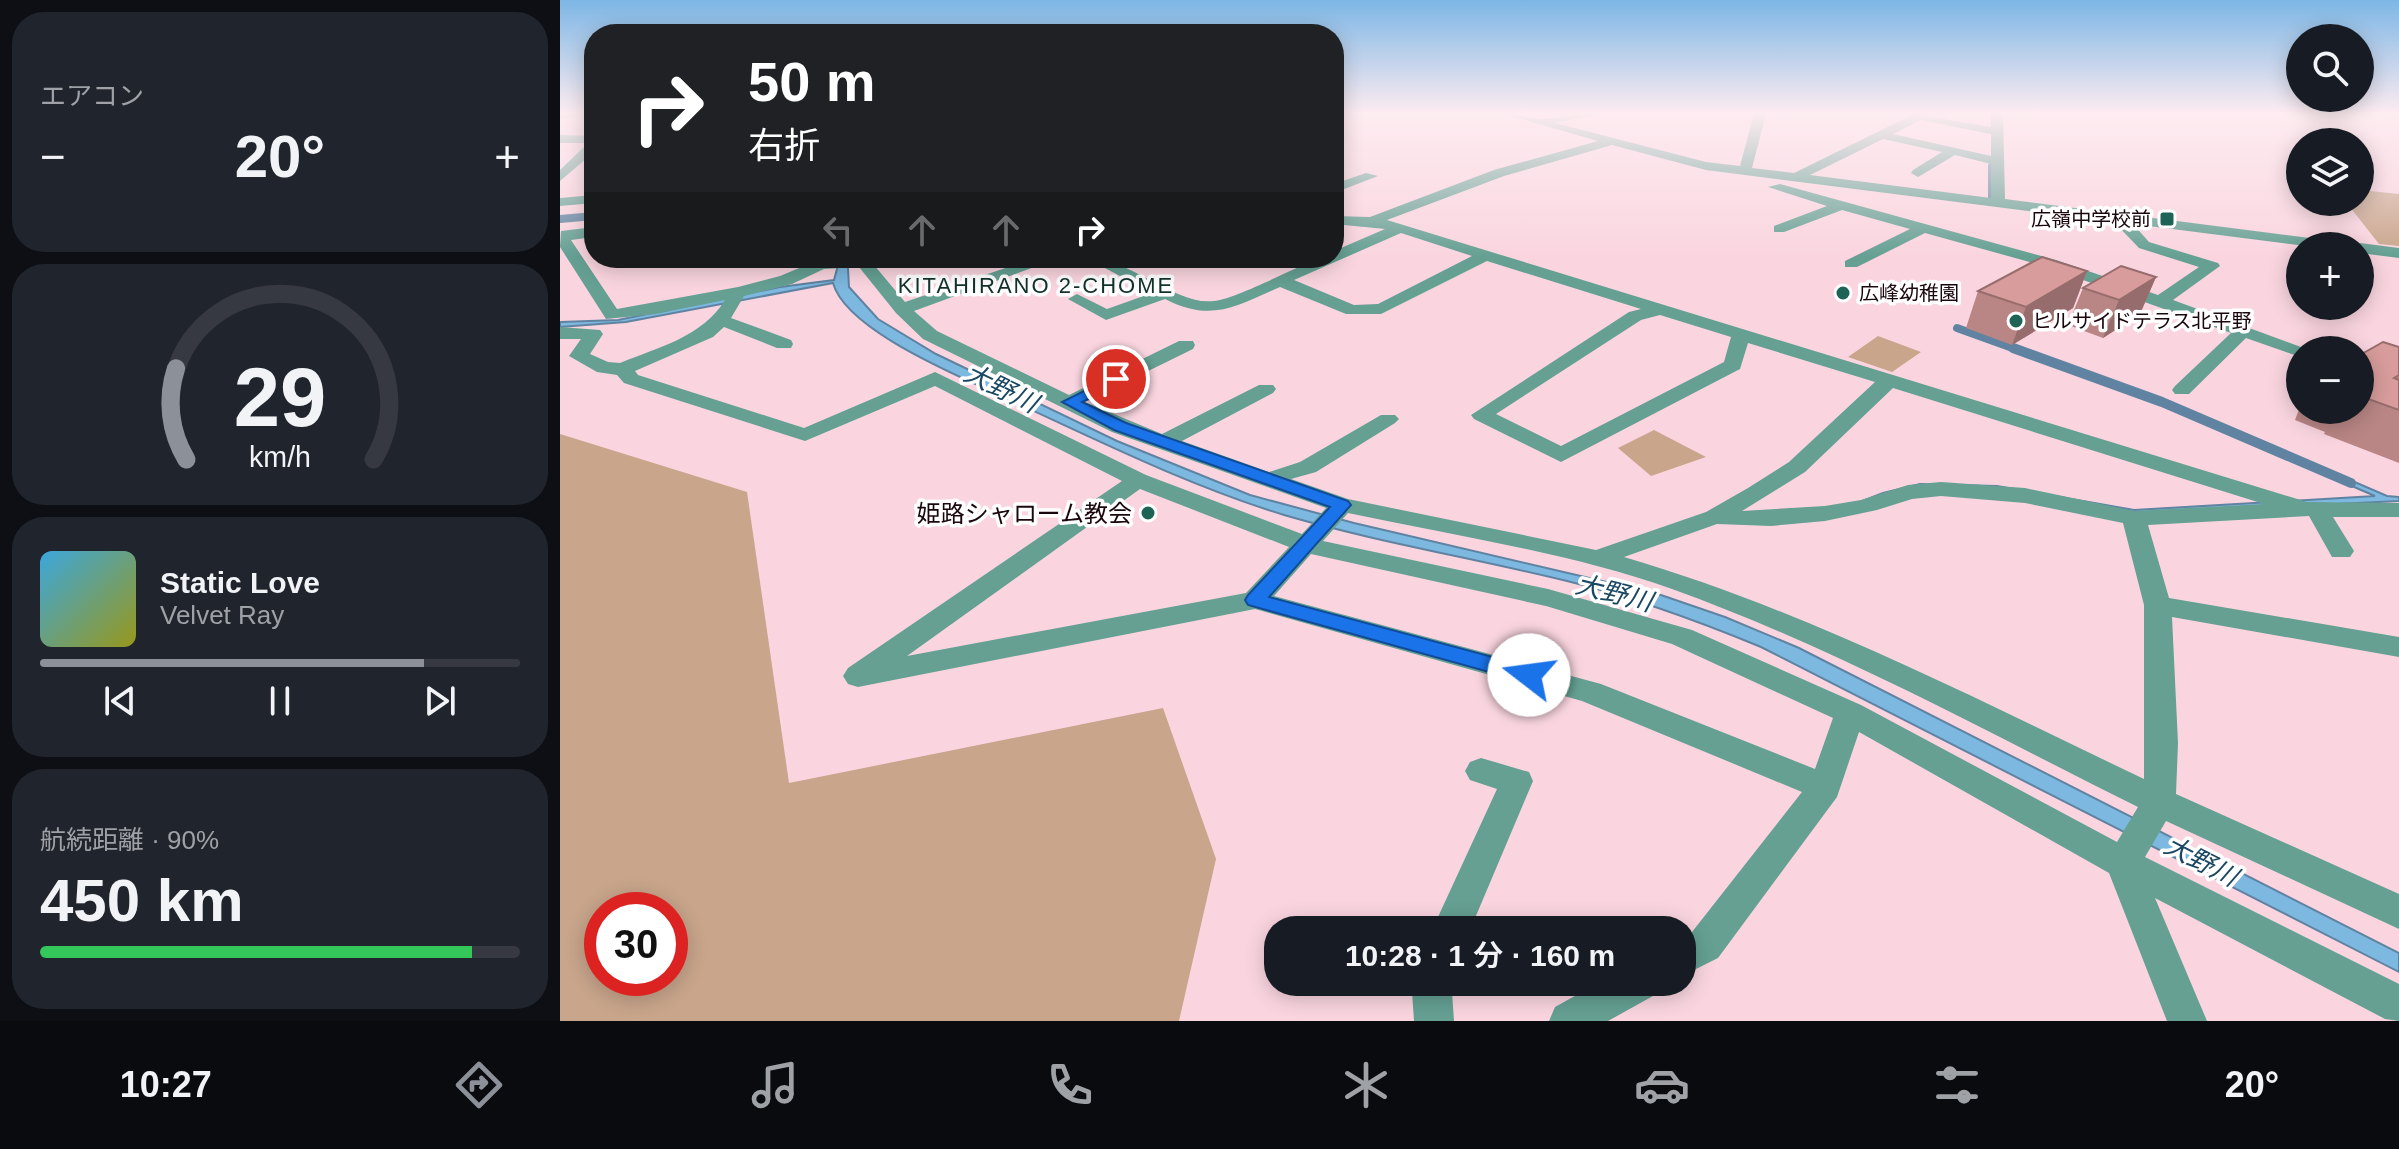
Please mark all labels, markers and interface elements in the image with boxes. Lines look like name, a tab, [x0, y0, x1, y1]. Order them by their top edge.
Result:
map controls	[2286, 24, 2374, 424]
button: search	[2286, 24, 2374, 112]
text: 50 m	[748, 50, 876, 113]
icon: right	[616, 56, 720, 160]
text: エアコン	[40, 81, 144, 111]
text: 20°	[235, 123, 325, 190]
text: 右折	[748, 125, 820, 166]
button: layers	[2286, 128, 2374, 216]
text: −	[40, 132, 66, 181]
text: +	[494, 132, 520, 181]
icon: left	[816, 208, 860, 252]
icon: ahead	[900, 208, 944, 252]
icon: ahead	[984, 208, 1028, 252]
icon: right	[1068, 208, 1112, 252]
place label: 広嶺中学校前	[2031, 208, 2151, 230]
marker: 広嶺中学校前	[2158, 210, 2176, 228]
button: +	[2286, 232, 2374, 320]
district label: KITAHIRANO 2-CHOME	[898, 273, 1174, 298]
place label: 広峰幼稚園	[1859, 282, 1959, 304]
marker: 広峰幼稚園	[1834, 284, 1852, 302]
place label: ヒルサイドテラス北平野	[2032, 310, 2252, 332]
marker: ヒルサイドテラス北平野	[2007, 312, 2025, 330]
button: −	[2286, 336, 2374, 424]
pin	[1082, 345, 1150, 413]
text: 29	[234, 351, 326, 444]
water label: 大野川	[959, 357, 1045, 420]
icon: arrive	[1094, 357, 1138, 401]
text: km/h	[249, 442, 311, 474]
place label: 姫路シャローム教会	[917, 500, 1132, 527]
marker: 姫路シャローム教会	[1139, 504, 1157, 522]
text: Static Love	[160, 566, 320, 599]
water label: 大野川	[1573, 569, 1658, 618]
text: Velvet Ray	[160, 600, 284, 630]
position arrow	[1487, 633, 1571, 717]
icon: previous	[98, 679, 142, 723]
icon: pause	[258, 679, 302, 723]
icon: next	[418, 679, 462, 723]
text: 航続距離 · 90%	[40, 825, 219, 855]
water label: 大野川	[2159, 830, 2245, 893]
text: 450 km	[40, 867, 244, 934]
speed limit sign: 30	[584, 892, 688, 996]
text: 10:28 · 1 分 · 160 m	[1345, 939, 1615, 972]
icon: directions	[451, 1057, 507, 1113]
icon: music	[747, 1057, 803, 1113]
icon: phone	[1042, 1057, 1098, 1113]
icon: climate	[1338, 1057, 1394, 1113]
icon: car	[1634, 1057, 1690, 1113]
icon: filters	[1929, 1057, 1985, 1113]
text: 10:27	[120, 1064, 212, 1105]
text: 20°	[2225, 1064, 2279, 1105]

